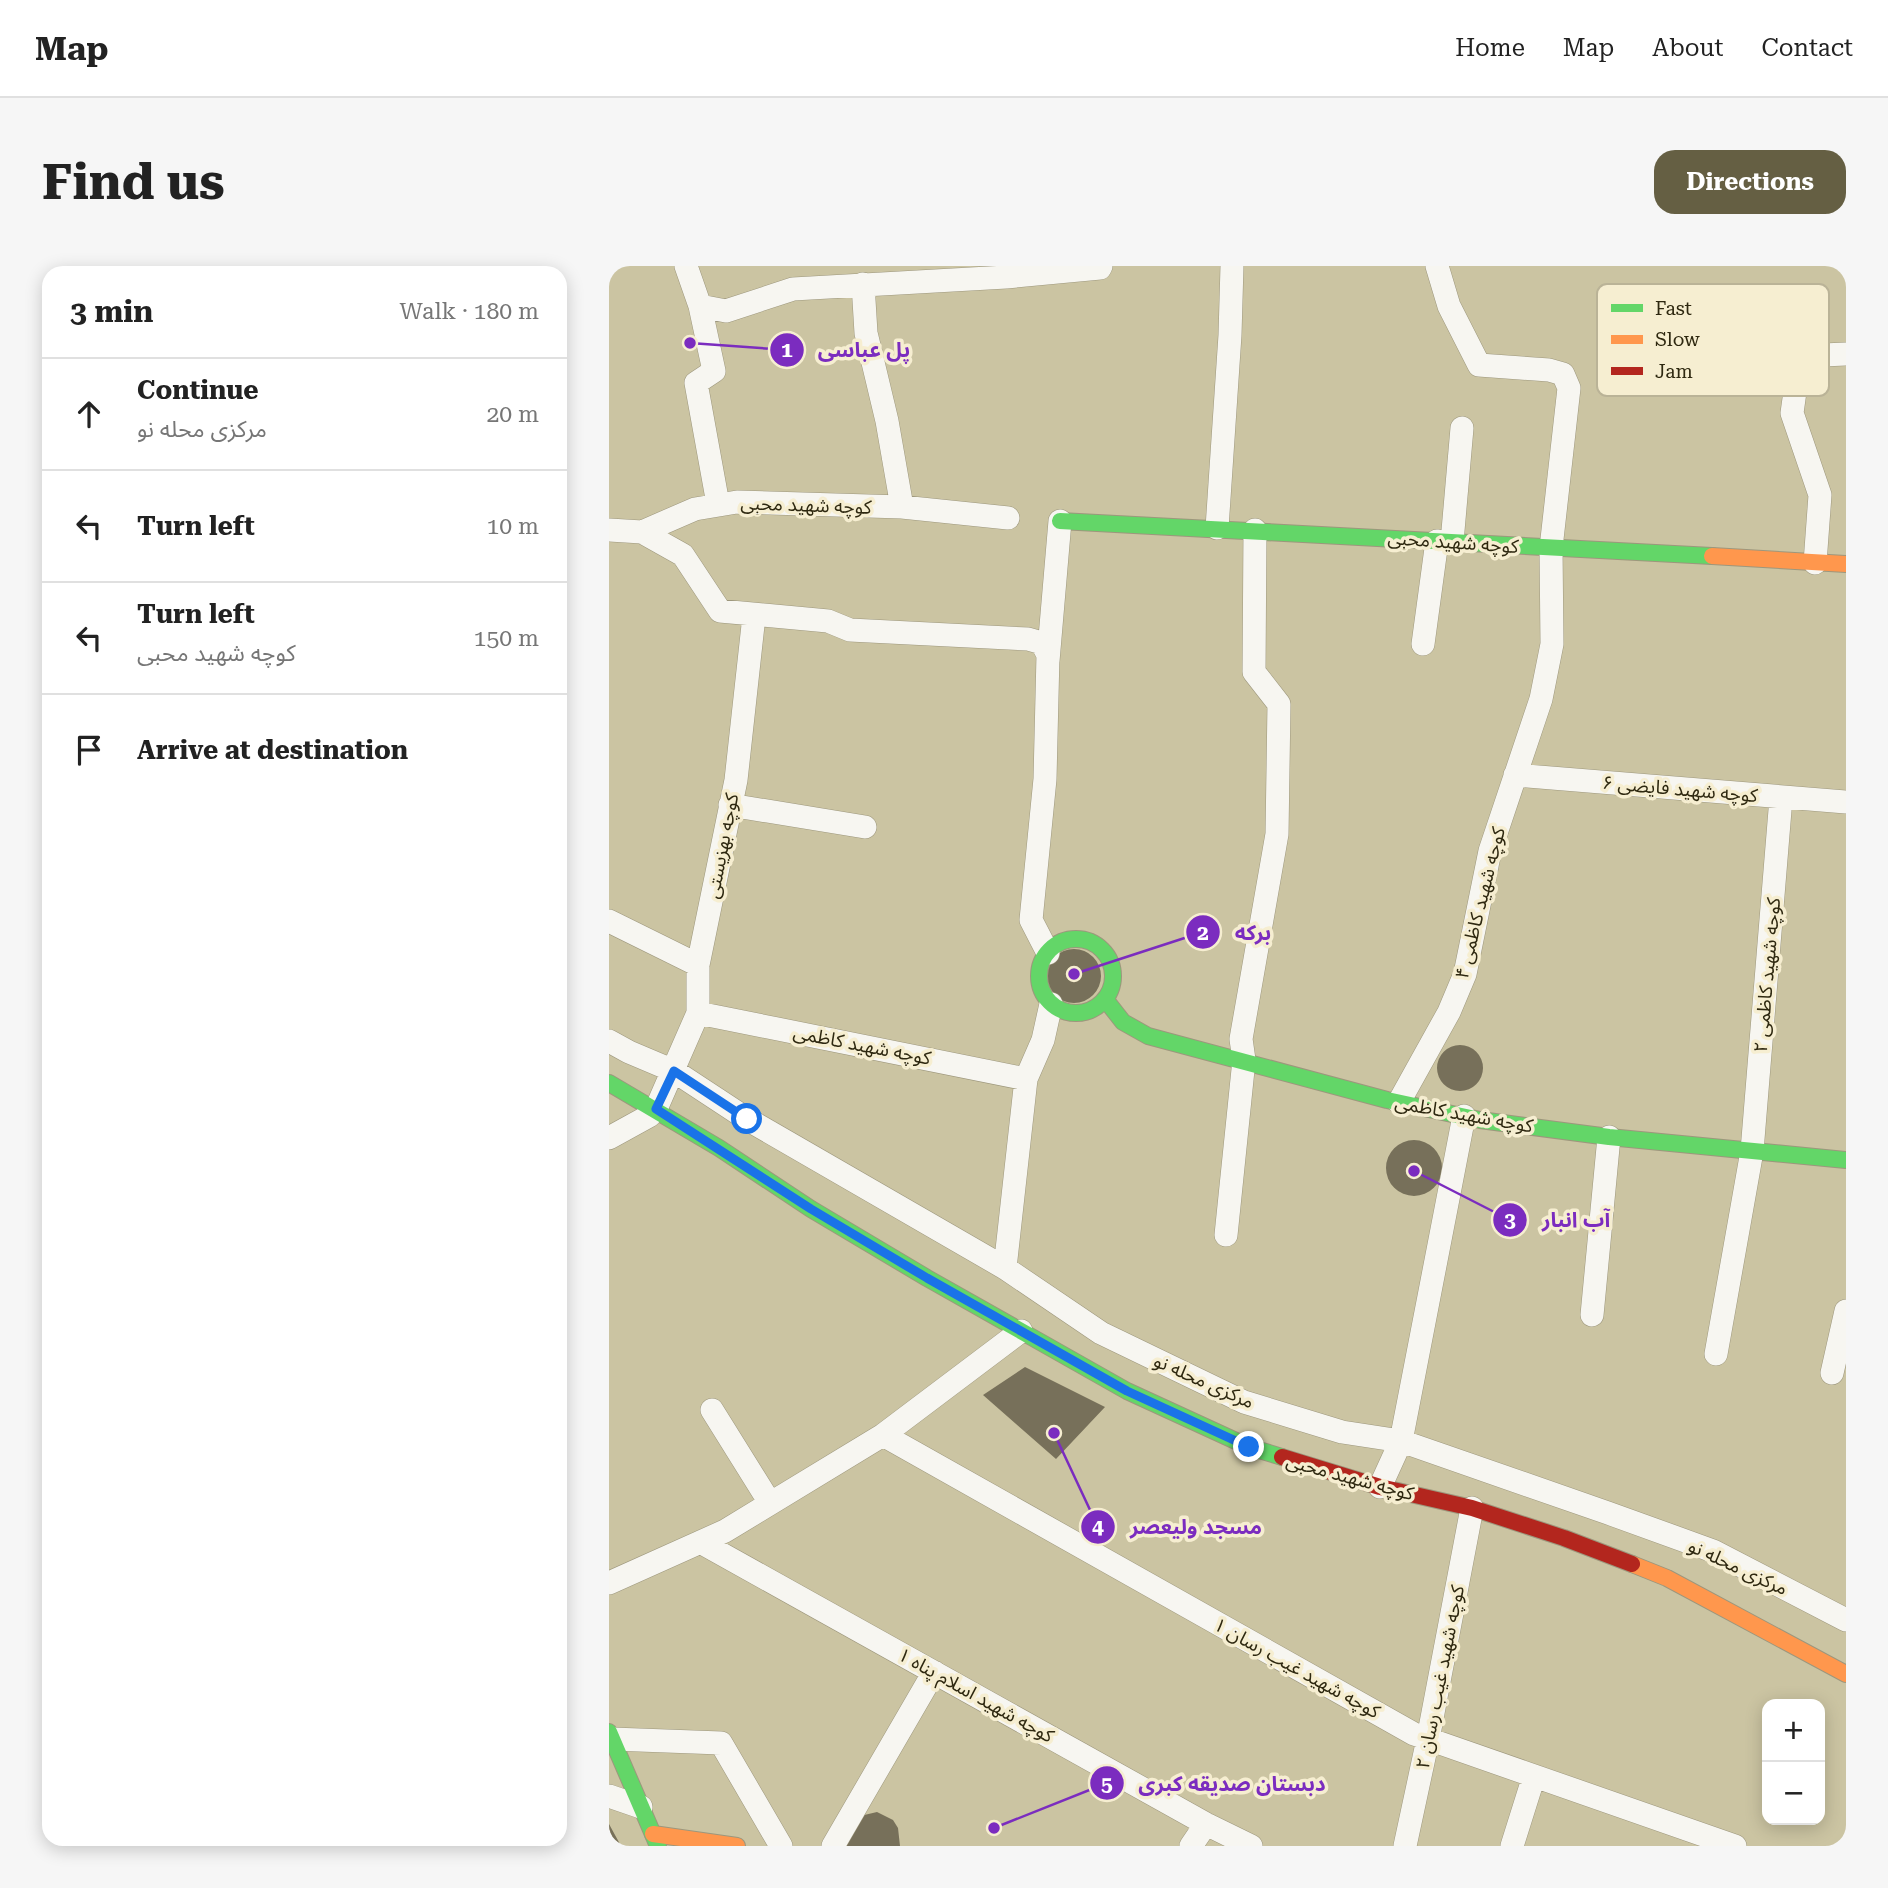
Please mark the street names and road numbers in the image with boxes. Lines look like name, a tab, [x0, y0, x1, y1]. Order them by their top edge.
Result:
street label: کوچه شهید محبی	[740, 491, 873, 520]
street label: کوچه شهید محبی	[1387, 526, 1520, 559]
street label: کوچه شهید فایضی ۶	[1601, 771, 1760, 808]
street label: کوچه بهزیستی	[701, 790, 745, 901]
street label: کوچه شهید کاظمی ۴	[1450, 824, 1511, 981]
street label: کوچه شهید کاظمی ۲	[1749, 895, 1786, 1054]
street label: کوچه شهید کاظمی	[791, 1020, 934, 1071]
street label: کوچه شهید کاظمی	[1393, 1091, 1536, 1139]
street label: مرکزی محله نو	[1150, 1349, 1258, 1413]
street label: کوچه شهید محبی	[1283, 1449, 1417, 1506]
street label: مرکزی محله نو	[1685, 1534, 1791, 1600]
street label: کوچه شهید غیب رسان ۲	[1411, 1582, 1470, 1771]
street label: کوچه شهید غیب رسان ۱	[1209, 1613, 1385, 1725]
street label: کوچه شهید اسلام پناه ۱	[893, 1643, 1059, 1751]

